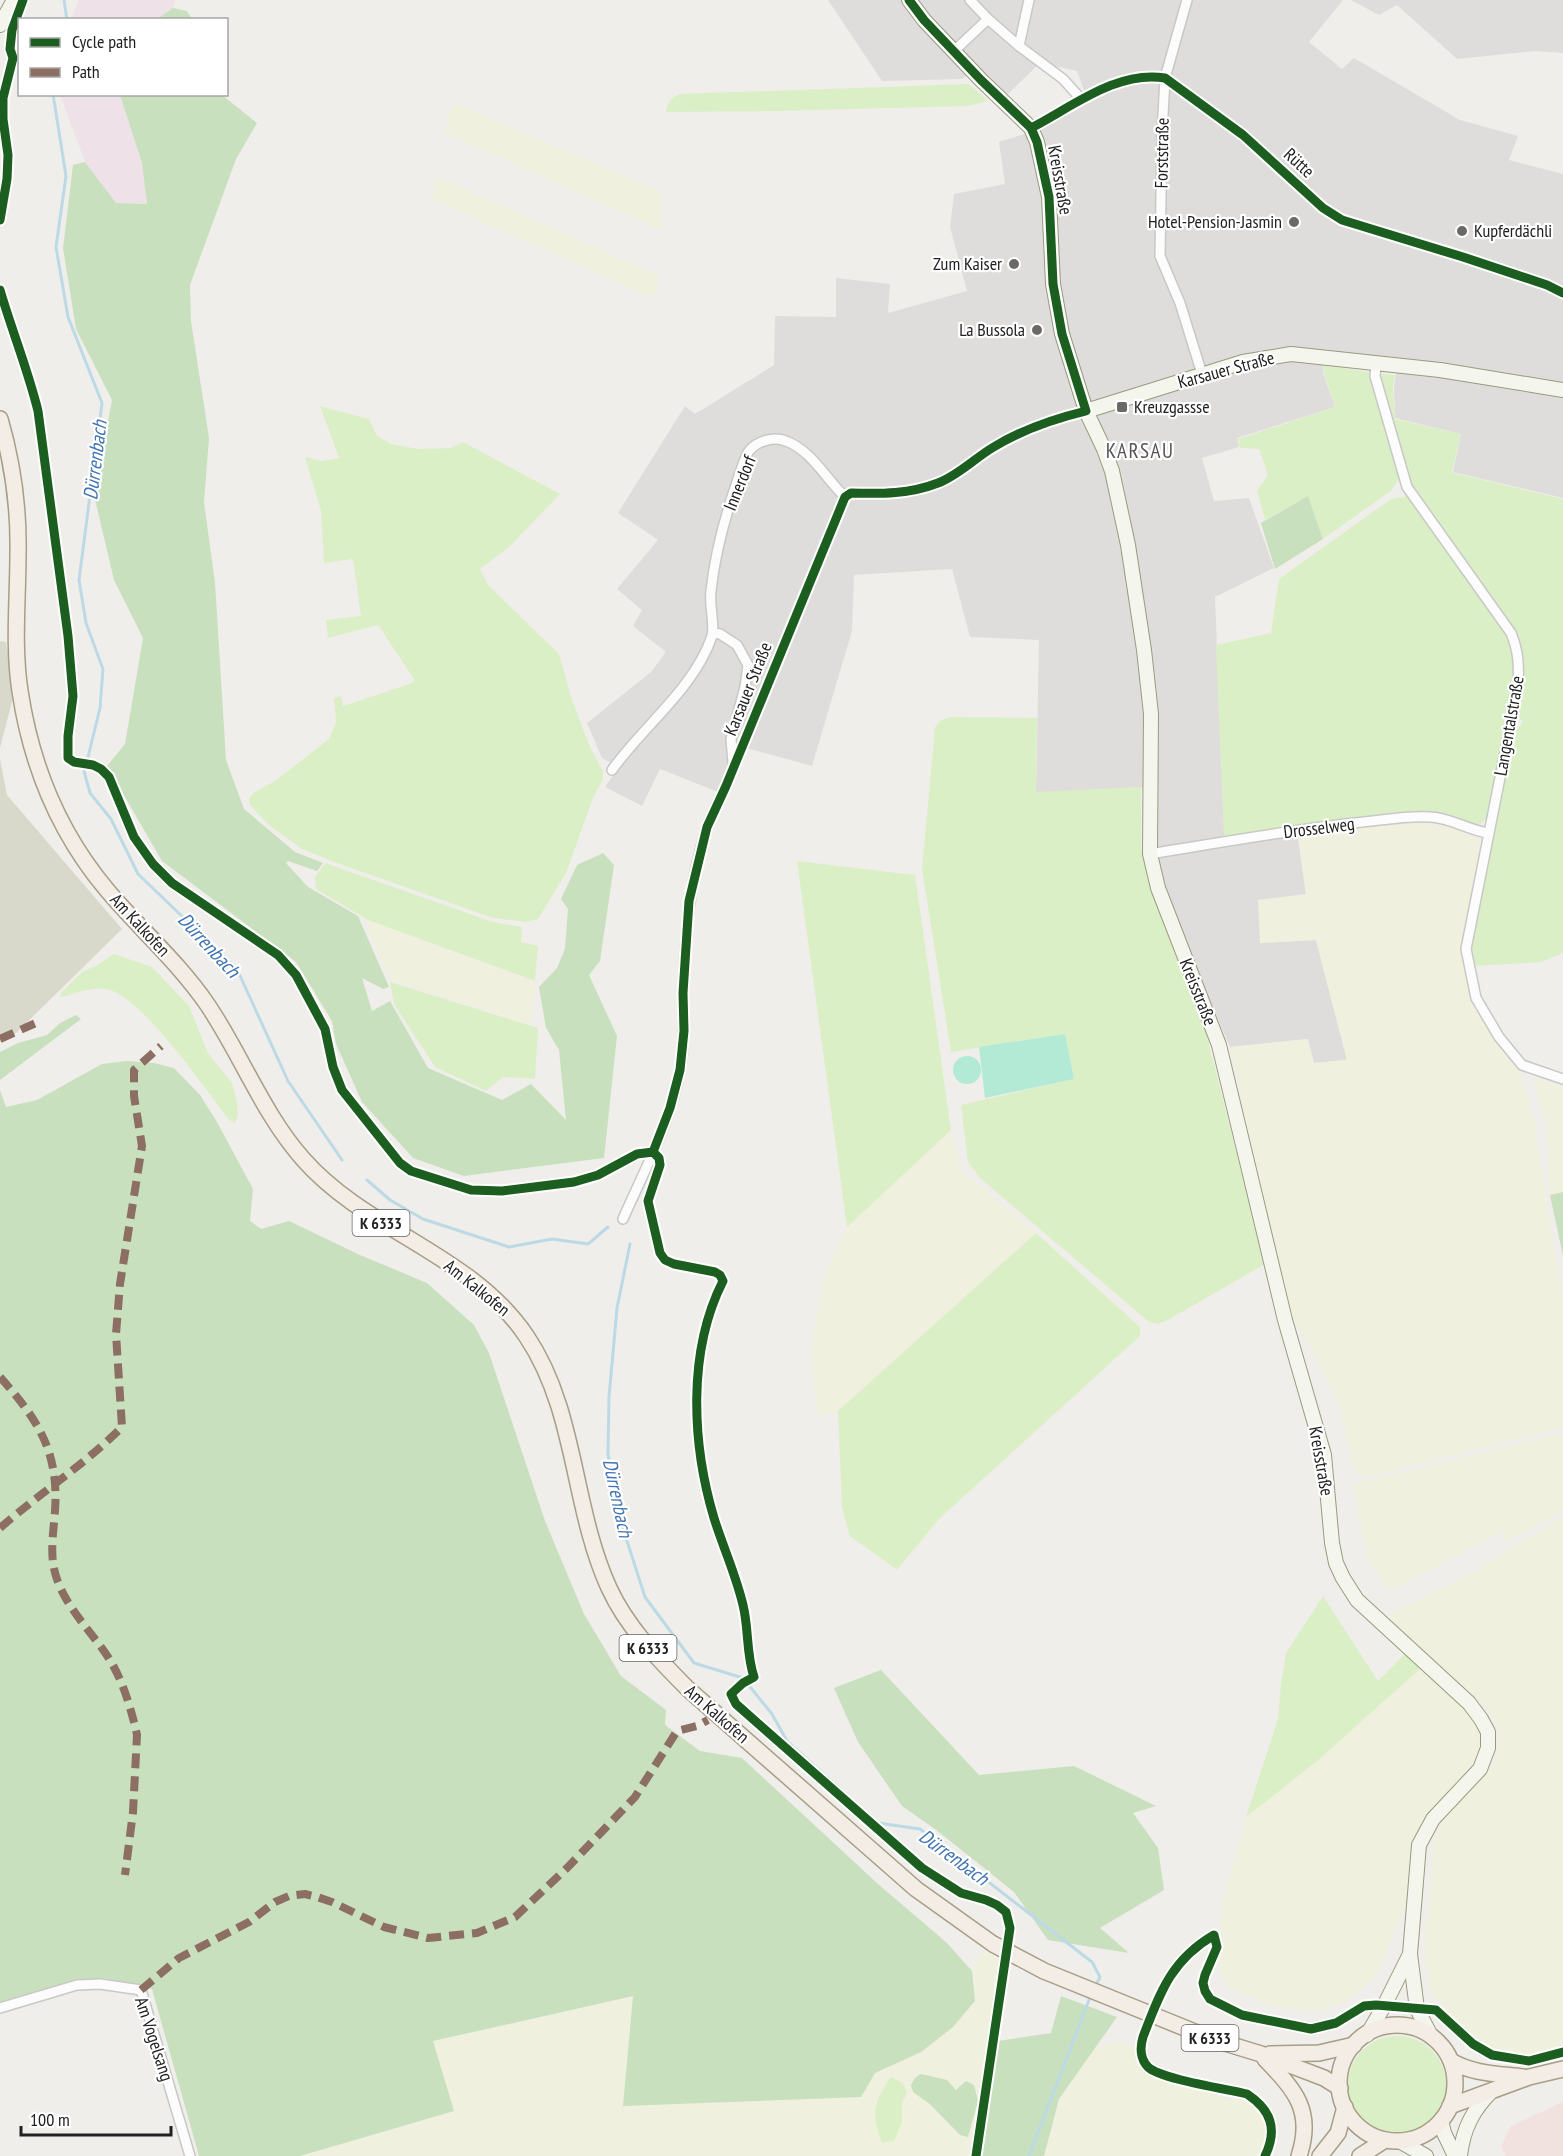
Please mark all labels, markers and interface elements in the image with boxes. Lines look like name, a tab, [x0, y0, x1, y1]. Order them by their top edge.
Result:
legend	[18, 18, 228, 96]
text: Cycle path	[72, 30, 136, 53]
text: Path	[72, 60, 100, 83]
street label: Forststraße	[1149, 118, 1174, 188]
street label: Kreisstraße	[1043, 143, 1078, 217]
street label: Rütte	[1279, 143, 1319, 183]
place label: Hotel-Pension-Jasmin	[1148, 210, 1282, 233]
marker: Hotel-Pension-Jasmin	[1287, 215, 1301, 229]
place label: Kupferdächli	[1474, 219, 1552, 242]
marker: Kupferdächli	[1455, 224, 1469, 238]
place label: Zum Kaiser	[933, 252, 1002, 275]
marker: Zum Kaiser	[1007, 257, 1021, 271]
place label: La Bussola	[959, 318, 1025, 341]
marker: La Bussola	[1030, 323, 1044, 337]
street label: Karsauer Straße	[1175, 346, 1277, 393]
place label: Kreuzgassse	[1134, 395, 1210, 418]
marker: Kreuzgassse	[1115, 400, 1129, 414]
water label: Dürrenbach	[77, 418, 113, 501]
district label: KARSAU	[1106, 437, 1174, 464]
street label: Innerdorf	[718, 451, 761, 514]
street label: Karsauer Straße	[718, 639, 777, 739]
street label: Langentalstraße	[1488, 674, 1529, 778]
street label: Drosselweg	[1282, 812, 1356, 843]
street label: Am Kalkofen	[105, 888, 175, 961]
water label: Dürrenbach	[172, 907, 247, 984]
street label: Kreisstraße	[1175, 955, 1222, 1029]
road number: K 6333	[352, 1210, 410, 1236]
street label: Am Kalkofen	[440, 1254, 515, 1321]
street label: Kreisstraße	[1304, 1424, 1339, 1498]
water label: Dürrenbach	[597, 1456, 639, 1541]
road number: K 6333	[620, 1635, 676, 1661]
street label: Am Kalkofen	[680, 1679, 754, 1748]
water label: Dürrenbach	[914, 1823, 995, 1892]
street label: Am Vogelsang	[130, 1994, 179, 2084]
road number: K 6333	[1182, 2025, 1238, 2051]
scale bar	[21, 2099, 171, 2137]
text: 100 m	[30, 2108, 70, 2131]

